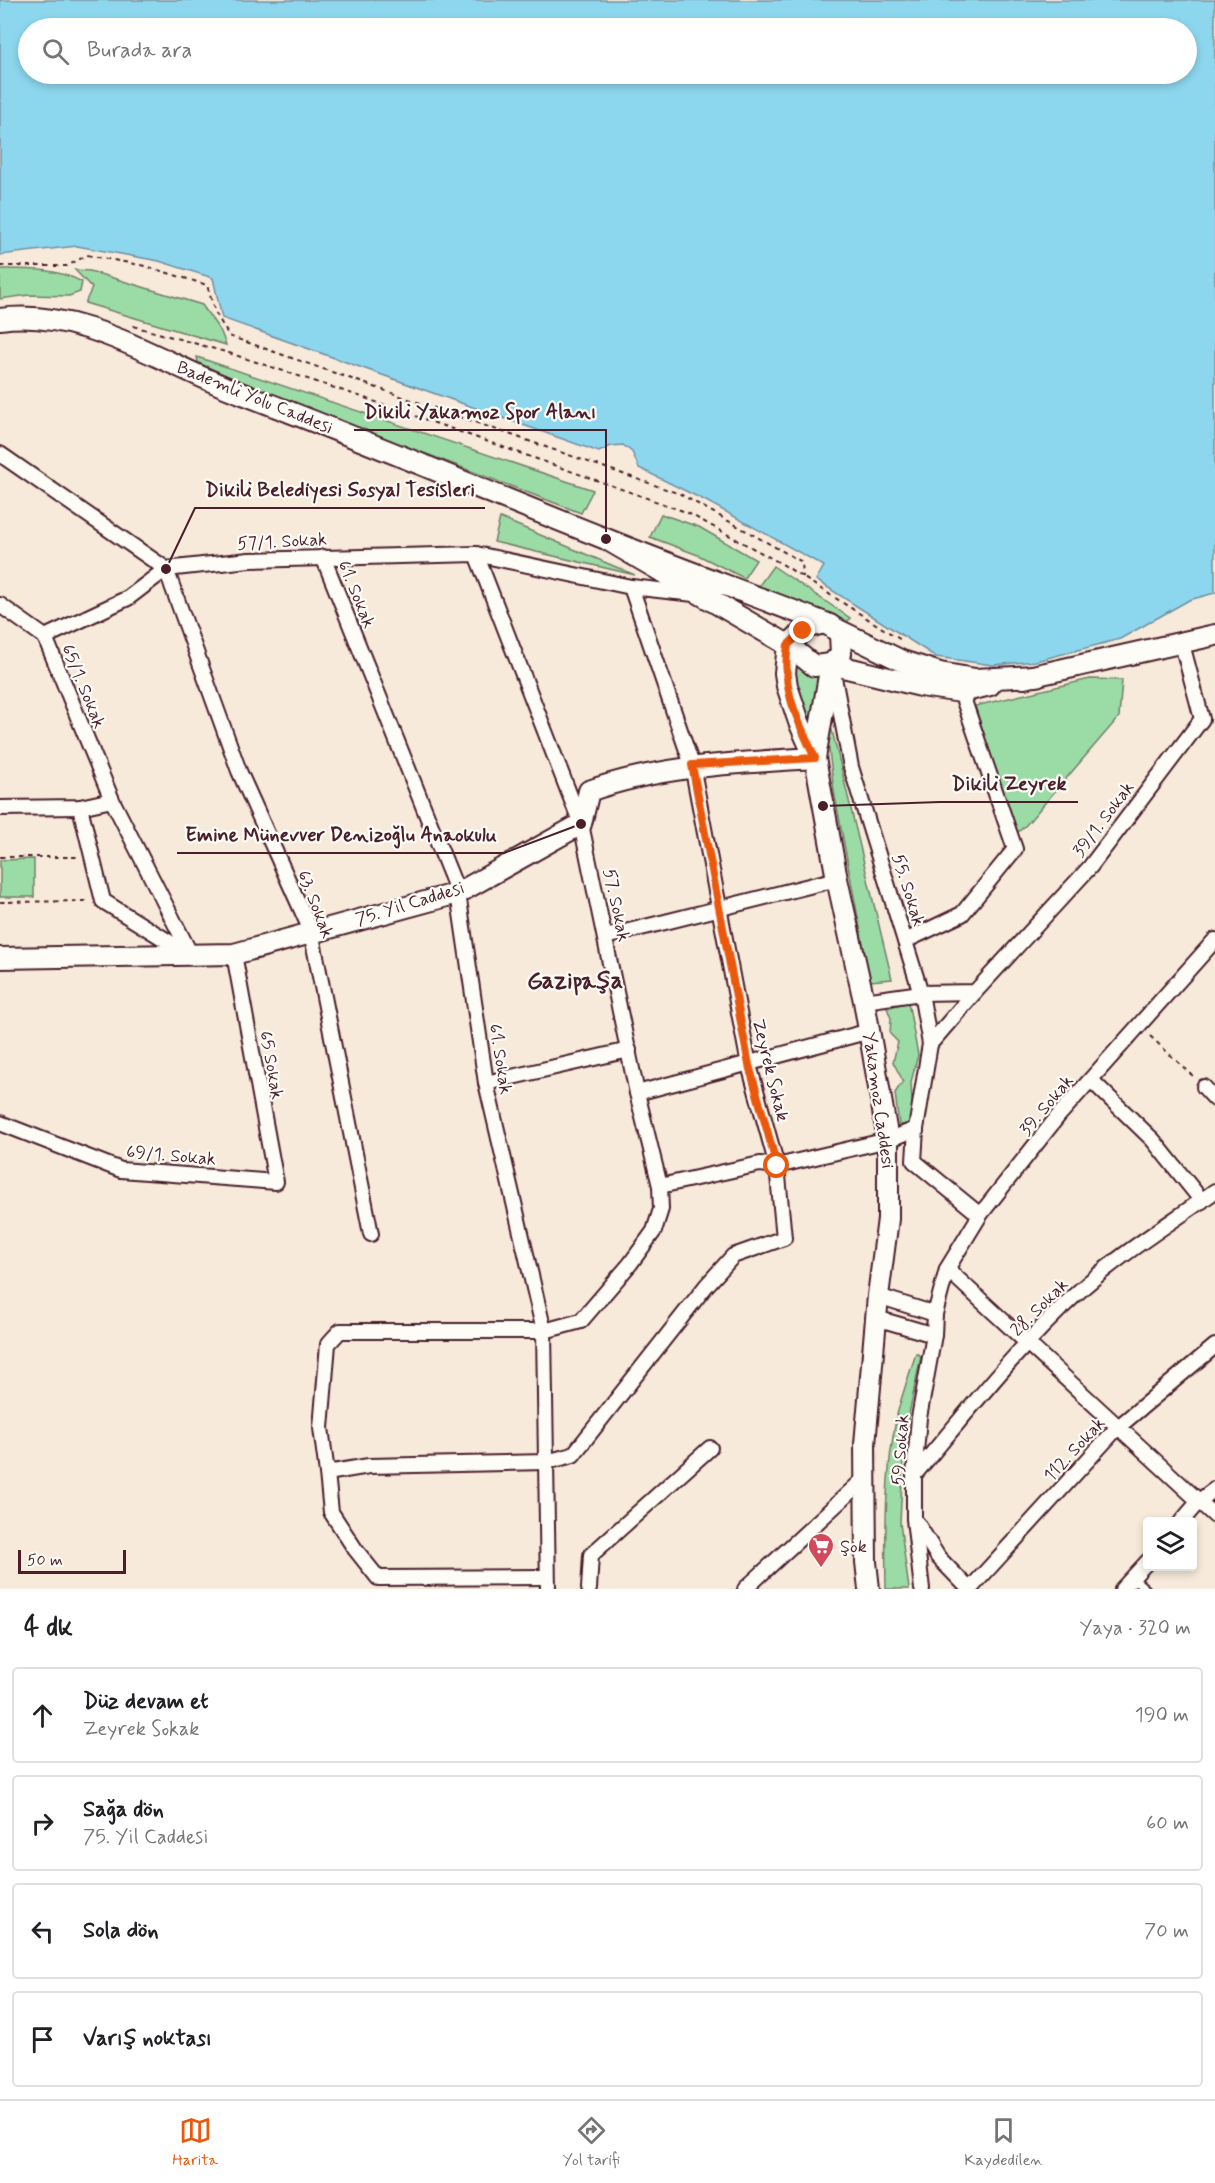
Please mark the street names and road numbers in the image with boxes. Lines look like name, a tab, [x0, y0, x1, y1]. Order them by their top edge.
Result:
street label: Bademli Yolu Caddesi	[173, 356, 336, 440]
street label: 57/1. Sokak	[237, 528, 328, 556]
street label: 61. Sokak	[332, 557, 381, 632]
street label: 65/1. Sokak	[55, 641, 111, 732]
street label: 39/1. Sokak	[1067, 777, 1140, 862]
street label: 55. Sokak	[886, 851, 930, 930]
street label: 63. Sokak	[291, 867, 339, 942]
street label: 57. Sokak	[597, 867, 635, 944]
street label: 75. Yil Caddesi	[353, 876, 468, 932]
street label: Zeyrek Sokak	[746, 1017, 794, 1124]
street label: 61. Sokak	[483, 1022, 517, 1096]
street label: 65 Sokak	[253, 1029, 289, 1101]
street label: Yakamoz Caddesi	[857, 1030, 899, 1170]
street label: 39. Sokak	[1014, 1070, 1079, 1141]
street label: 69/1. Sokak	[125, 1140, 217, 1172]
street label: 28. Sokak	[1005, 1273, 1074, 1342]
street label: 112. Sokak	[1038, 1412, 1111, 1487]
street label: 59 Sokak	[887, 1413, 915, 1487]

